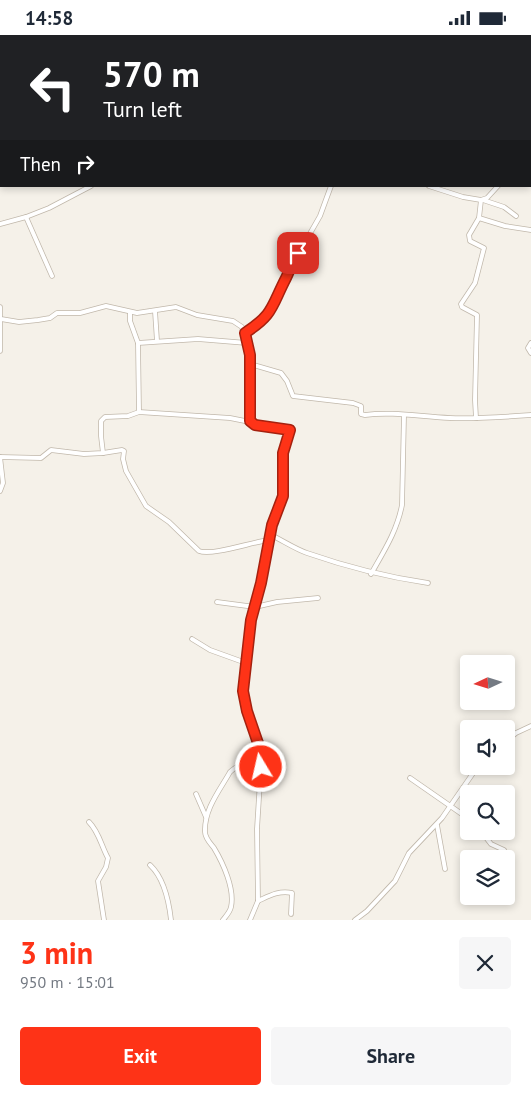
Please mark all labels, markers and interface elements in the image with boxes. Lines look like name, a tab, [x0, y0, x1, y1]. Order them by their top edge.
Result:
text: 14:58	[25, 6, 73, 30]
text: 570 m	[103, 51, 200, 97]
icon: left	[20, 55, 85, 120]
text: Turn left	[103, 95, 182, 123]
icon: right	[71, 150, 99, 178]
text: Then	[20, 152, 61, 176]
pin	[277, 232, 319, 274]
icon: arrive	[284, 239, 312, 267]
north arrow	[460, 655, 515, 710]
map controls	[460, 655, 515, 905]
button: sound	[460, 720, 515, 775]
position arrow	[234, 740, 286, 792]
button: search	[460, 785, 515, 840]
button: layers	[460, 850, 515, 905]
text: 3 min	[20, 933, 93, 972]
button: close	[459, 937, 511, 989]
text: 950 m · 15:01	[20, 972, 115, 992]
button: Exit	[20, 1027, 261, 1085]
button: Share	[271, 1027, 511, 1085]

